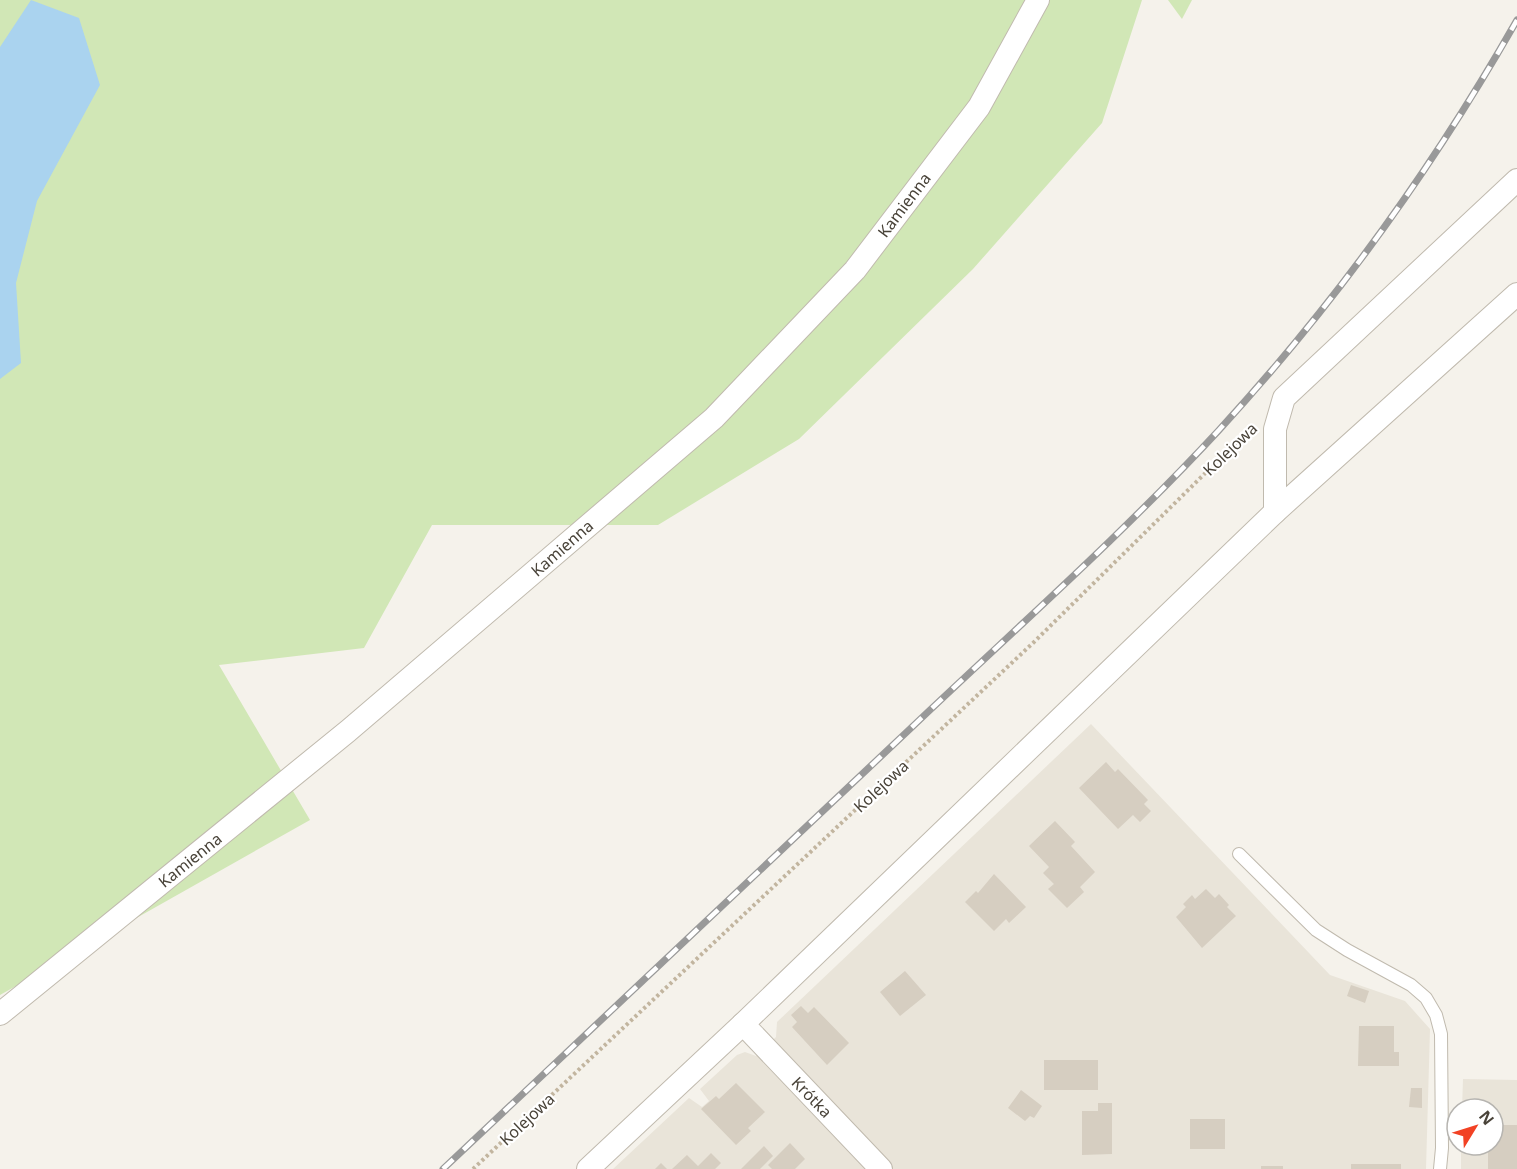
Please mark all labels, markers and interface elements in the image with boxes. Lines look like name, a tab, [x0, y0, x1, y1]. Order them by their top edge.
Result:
street label: Kamienna	[872, 168, 936, 242]
street label: Kolejowa	[1198, 418, 1262, 480]
street label: Kamienna	[526, 515, 598, 581]
street label: Kolejowa	[849, 755, 913, 817]
street label: Kamienna	[154, 828, 226, 892]
street label: Krótka	[787, 1072, 837, 1122]
street label: Kolejowa	[495, 1088, 559, 1150]
north arrow	[1445, 1097, 1505, 1157]
text: N	[1474, 1106, 1499, 1130]

